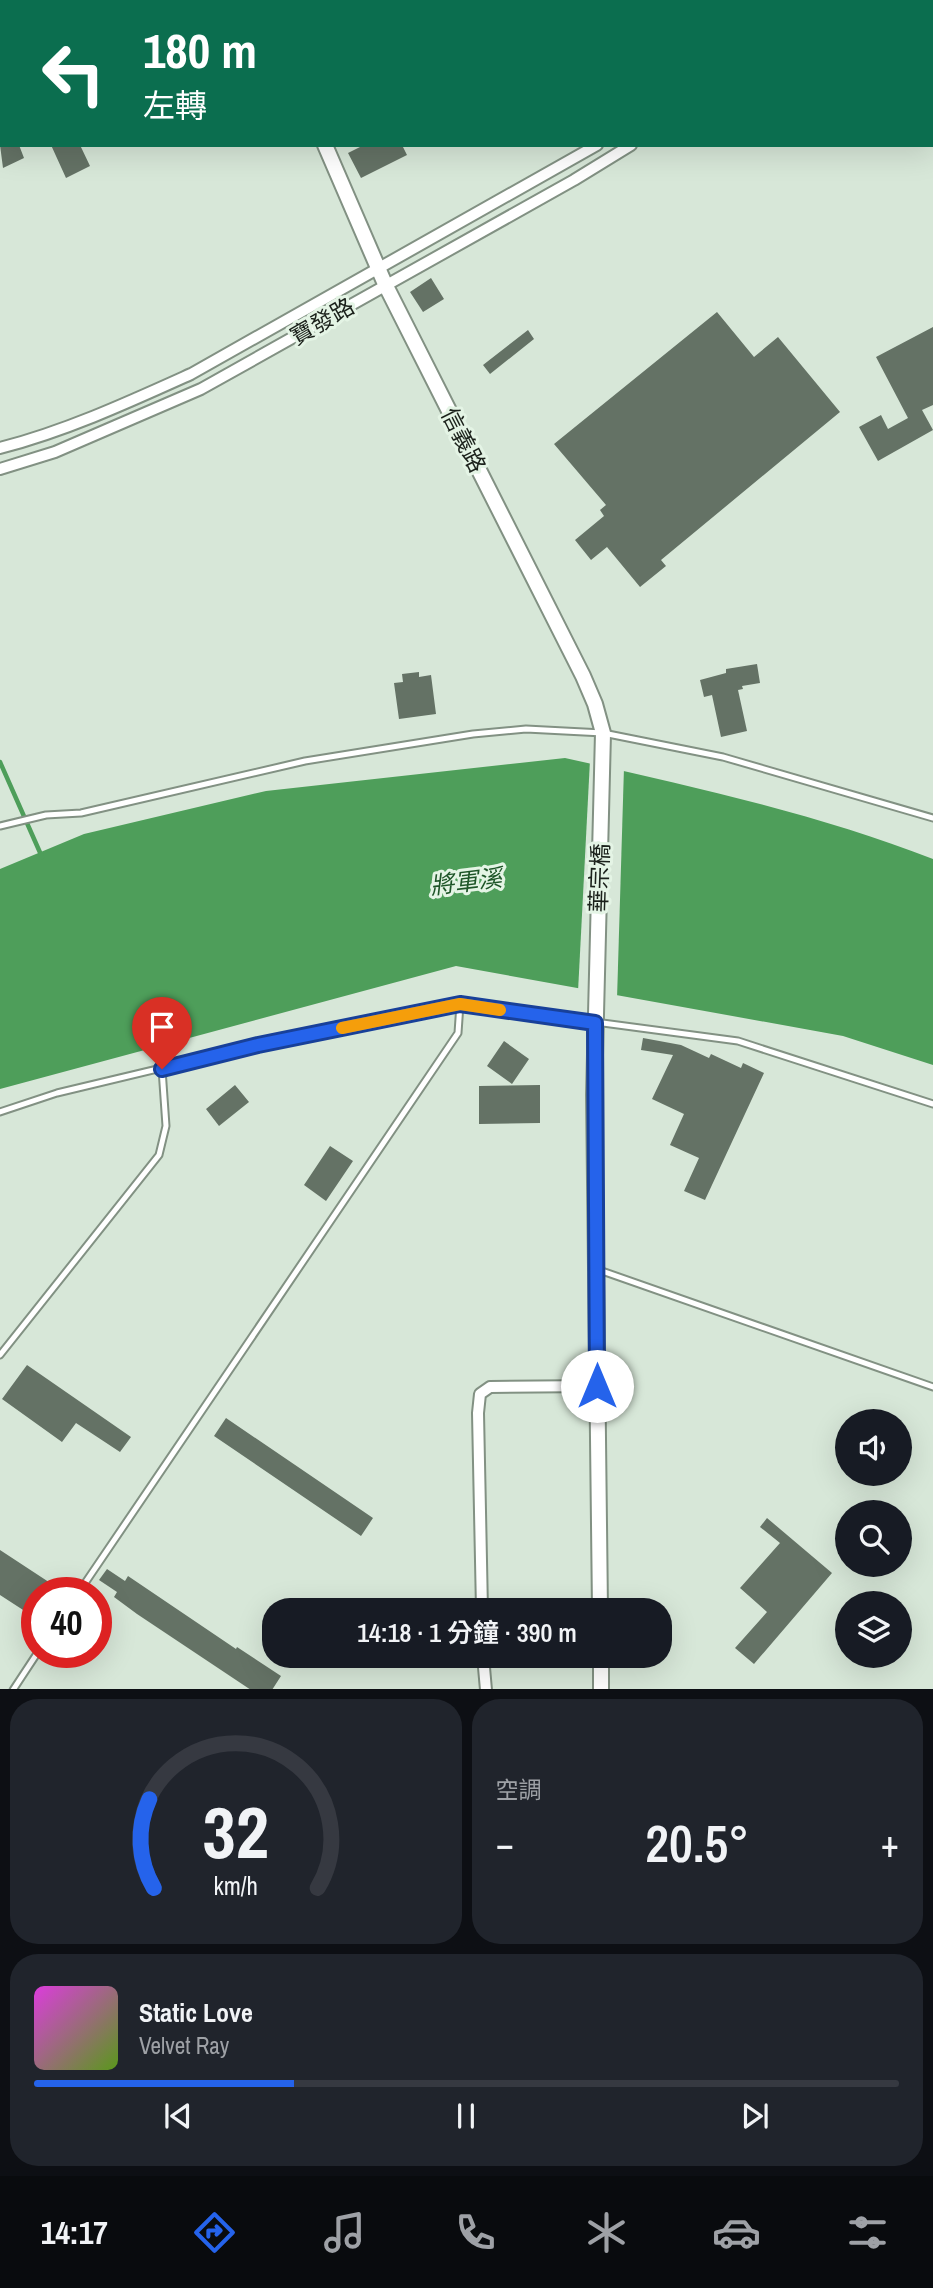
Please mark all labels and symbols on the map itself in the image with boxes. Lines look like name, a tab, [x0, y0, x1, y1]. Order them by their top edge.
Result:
street label: 寶發路	[284, 290, 360, 352]
street label: 信義路	[435, 402, 493, 478]
street label: 華宗橋	[582, 843, 616, 913]
water label: 將軍溪	[428, 860, 507, 901]
pin	[132, 997, 192, 1069]
position arrow	[560, 1349, 634, 1423]
speed limit sign: 40	[21, 1577, 112, 1668]

